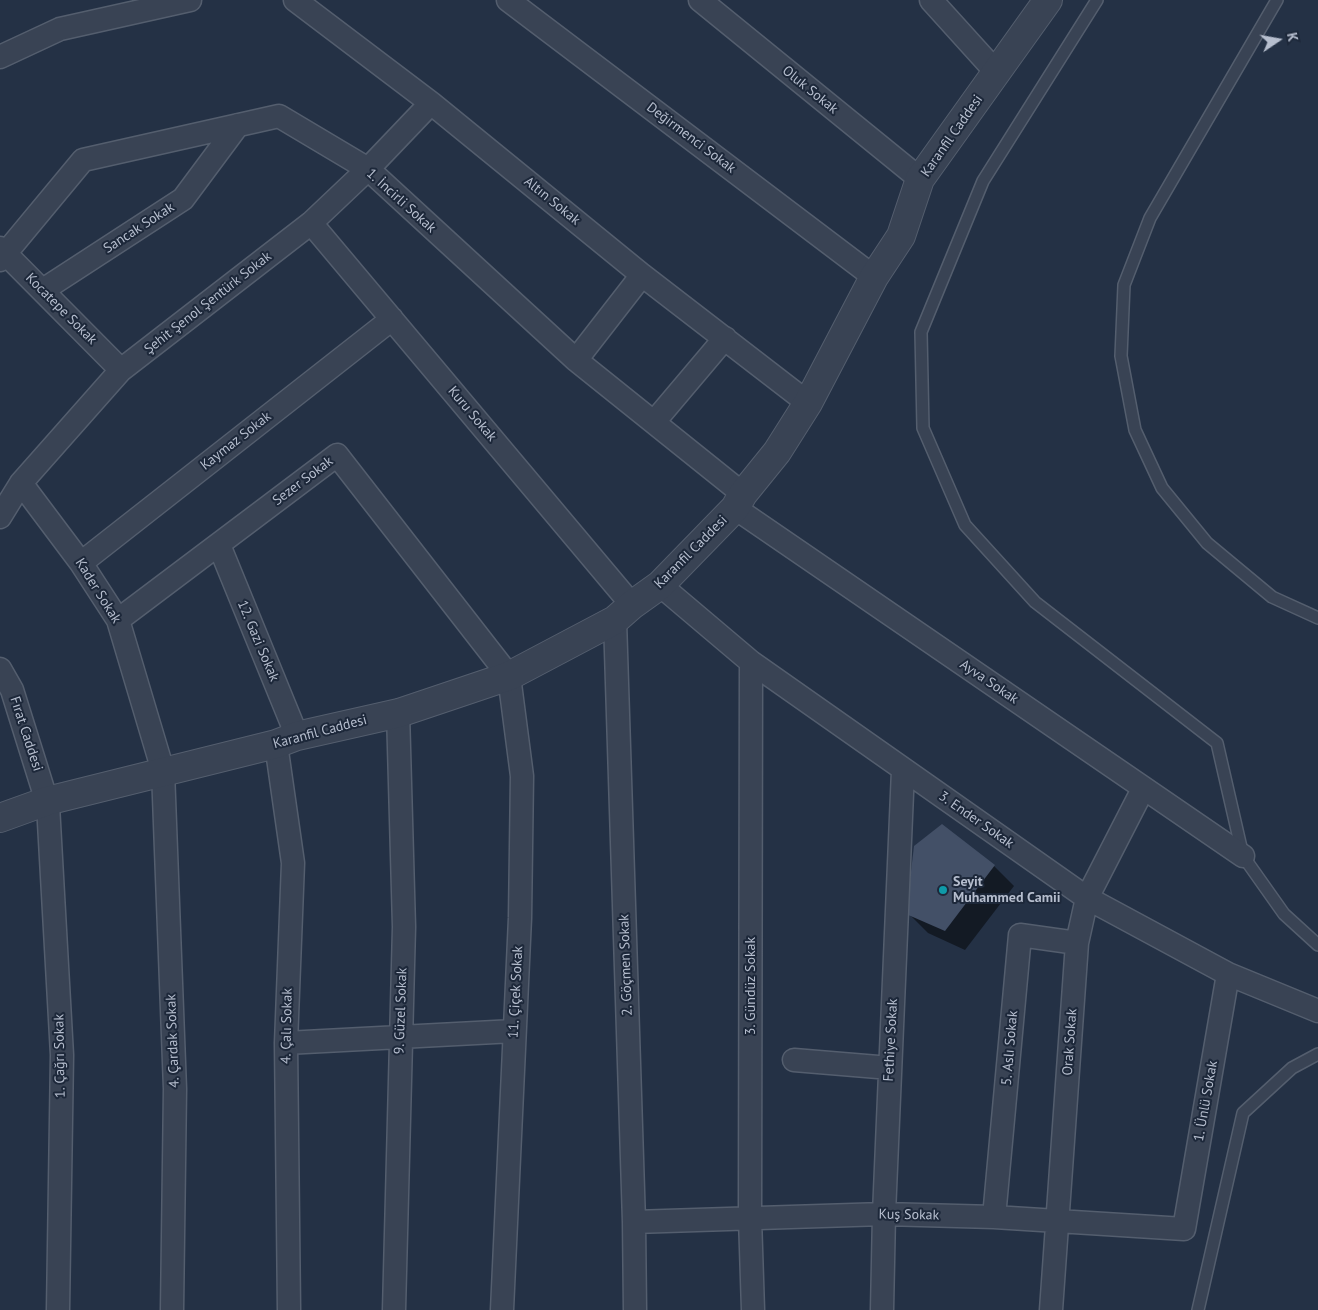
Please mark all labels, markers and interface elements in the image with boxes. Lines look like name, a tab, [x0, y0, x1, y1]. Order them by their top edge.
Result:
north arrow	[1253, 15, 1303, 65]
text: K	[1283, 31, 1302, 43]
street label: Oluk Sokak	[779, 62, 841, 118]
street label: Karanfil Caddesi	[917, 92, 987, 180]
street label: Değirmenci Sokak	[643, 99, 739, 177]
street label: 1. İncirli Sokak	[363, 165, 439, 237]
street label: Altın Sokak	[520, 173, 584, 229]
street label: Sancak Sokak	[100, 199, 178, 257]
street label: Şehit Şenol Şentürk Sokak	[141, 248, 275, 358]
street label: Kocatepe Sokak	[22, 270, 100, 348]
street label: Kuru Sokak	[444, 383, 500, 445]
street label: Kaymaz Sokak	[197, 408, 275, 474]
street label: Sezer Sokak	[269, 453, 337, 509]
street label: Karanfil Caddesi	[651, 512, 731, 592]
street label: Kader Sokak	[71, 555, 125, 627]
street label: 12. Gazi Sokak	[233, 598, 283, 684]
street label: Ayva Sokak	[957, 656, 1021, 708]
street label: Fırat Caddesi	[6, 694, 46, 774]
street label: Karanfil Caddesi	[271, 711, 369, 753]
street label: 3. Ender Sokak	[935, 788, 1017, 852]
place label: Seyit Muhammed Camii	[953, 874, 1060, 906]
marker: Seyit Muhammed Camii	[937, 884, 949, 896]
street label: 2. Göçmen Sokak	[616, 914, 636, 1016]
street label: 3. Gündüz Sokak	[743, 937, 759, 1035]
street label: 11. Çiçek Sokak	[505, 945, 527, 1039]
street label: 9. Güzel Sokak	[391, 967, 411, 1055]
street label: 4. Çalı Sokak	[278, 988, 296, 1064]
street label: 4. Çardak Sokak	[163, 994, 183, 1088]
street label: Fethiye Sokak	[880, 998, 902, 1082]
street label: Orak Sokak	[1059, 1008, 1081, 1076]
street label: 5. Aslı Sokak	[998, 1010, 1022, 1086]
street label: 1. Çağrı Sokak	[51, 1014, 69, 1098]
street label: 1. Ünlü Sokak	[1191, 1059, 1221, 1143]
street label: Kuş Sokak	[879, 1206, 939, 1224]

